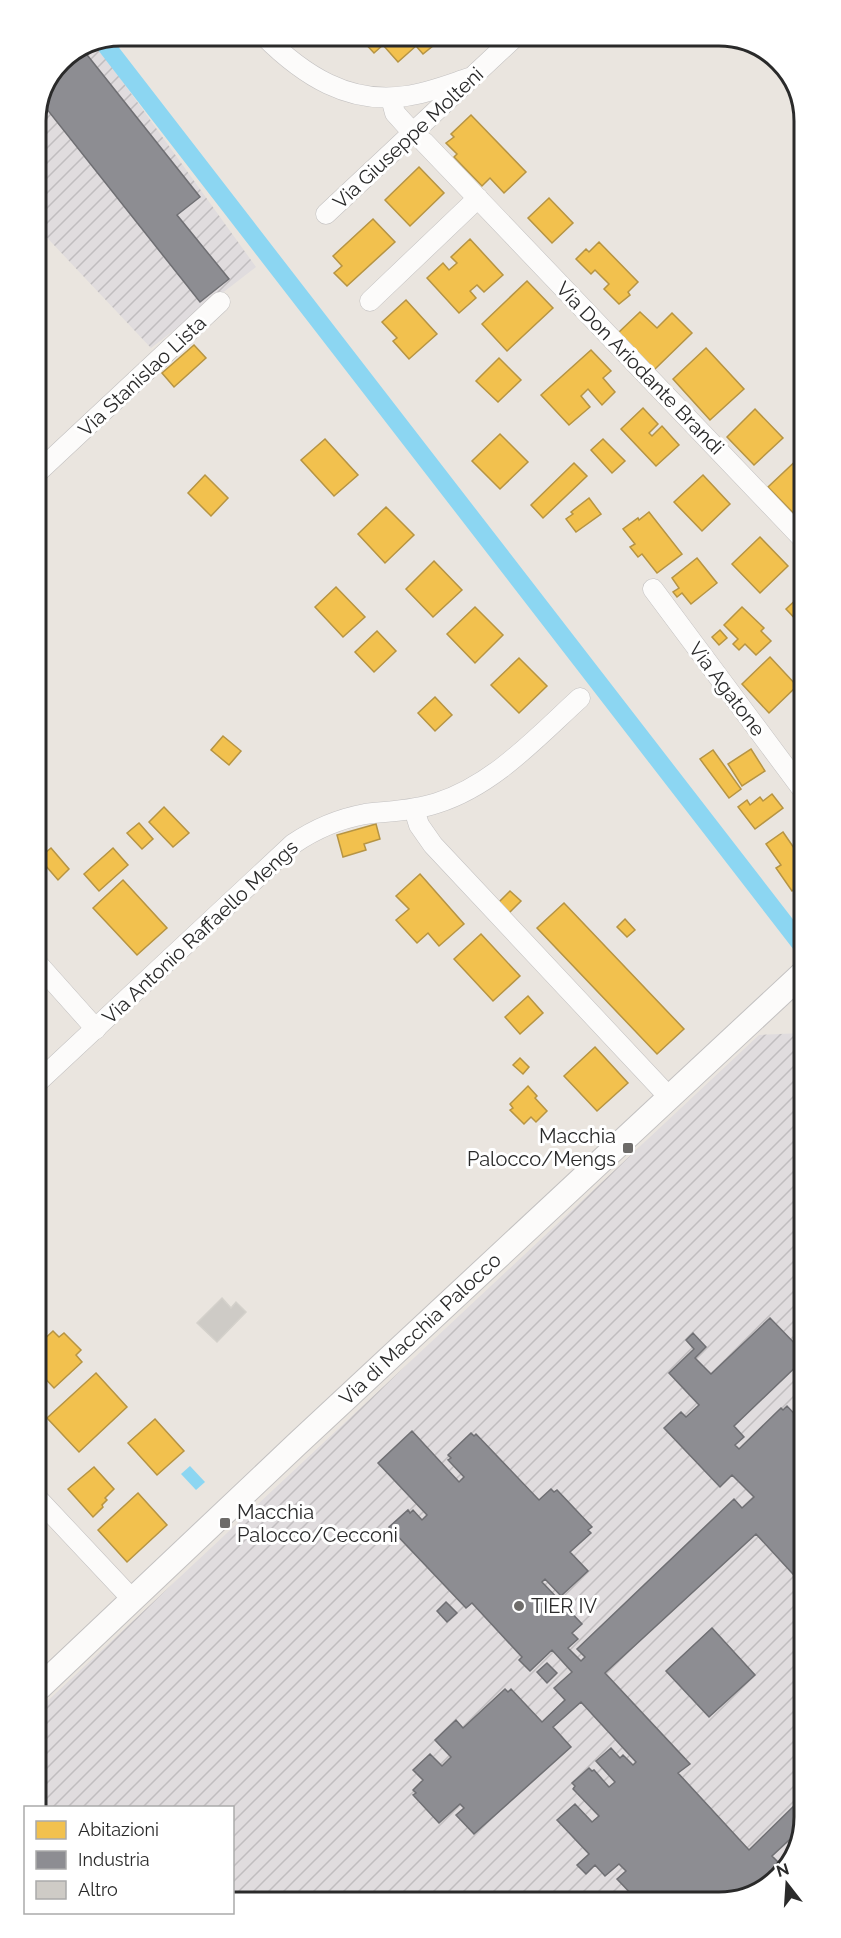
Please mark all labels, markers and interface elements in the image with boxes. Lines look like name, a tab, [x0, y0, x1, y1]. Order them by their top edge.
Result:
street label: Via Giuseppe Molteni	[328, 62, 488, 214]
street label: Via Don Ariodante Brandi	[551, 277, 729, 459]
street label: Via Stanislao Lista	[73, 311, 211, 441]
street label: Via Agatone	[684, 637, 770, 741]
street label: Via Antonio Raffaello Mengs	[97, 835, 303, 1029]
place label: Macchia Palocco/Mengs	[467, 1124, 616, 1171]
marker: Macchia Palocco/Mengs	[621, 1141, 635, 1155]
street label: Via di Macchia Palocco	[334, 1248, 506, 1410]
place label: Macchia Palocco/Cecconi	[237, 1500, 398, 1547]
marker: Macchia Palocco/Cecconi	[218, 1516, 232, 1530]
place label: TIER IV	[531, 1594, 597, 1618]
marker: TIER IV	[512, 1599, 526, 1613]
legend	[24, 1806, 234, 1914]
text: Abitazioni	[78, 1819, 159, 1840]
text: Industria	[78, 1849, 150, 1870]
north arrow	[757, 1854, 817, 1914]
text: N	[774, 1859, 791, 1881]
text: Altro	[78, 1879, 118, 1900]

